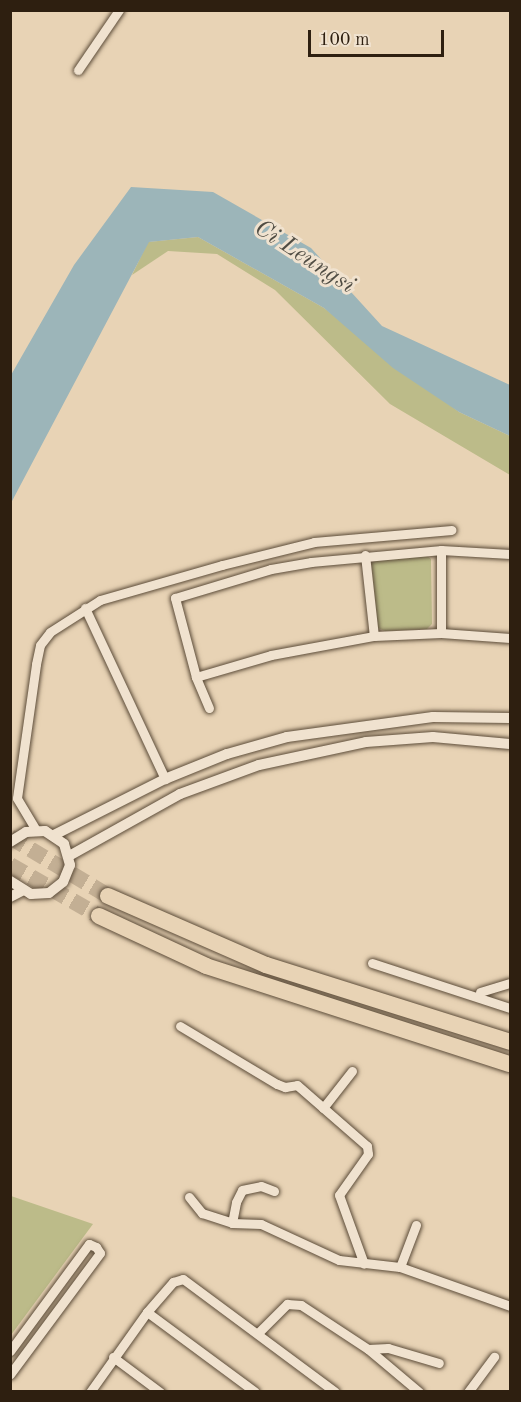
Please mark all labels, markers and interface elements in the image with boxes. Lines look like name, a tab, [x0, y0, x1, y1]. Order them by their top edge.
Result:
scale bar	[311, 18, 448, 56]
text: 100 m	[319, 31, 370, 49]
water label: Ci Leungsi	[248, 215, 360, 301]

